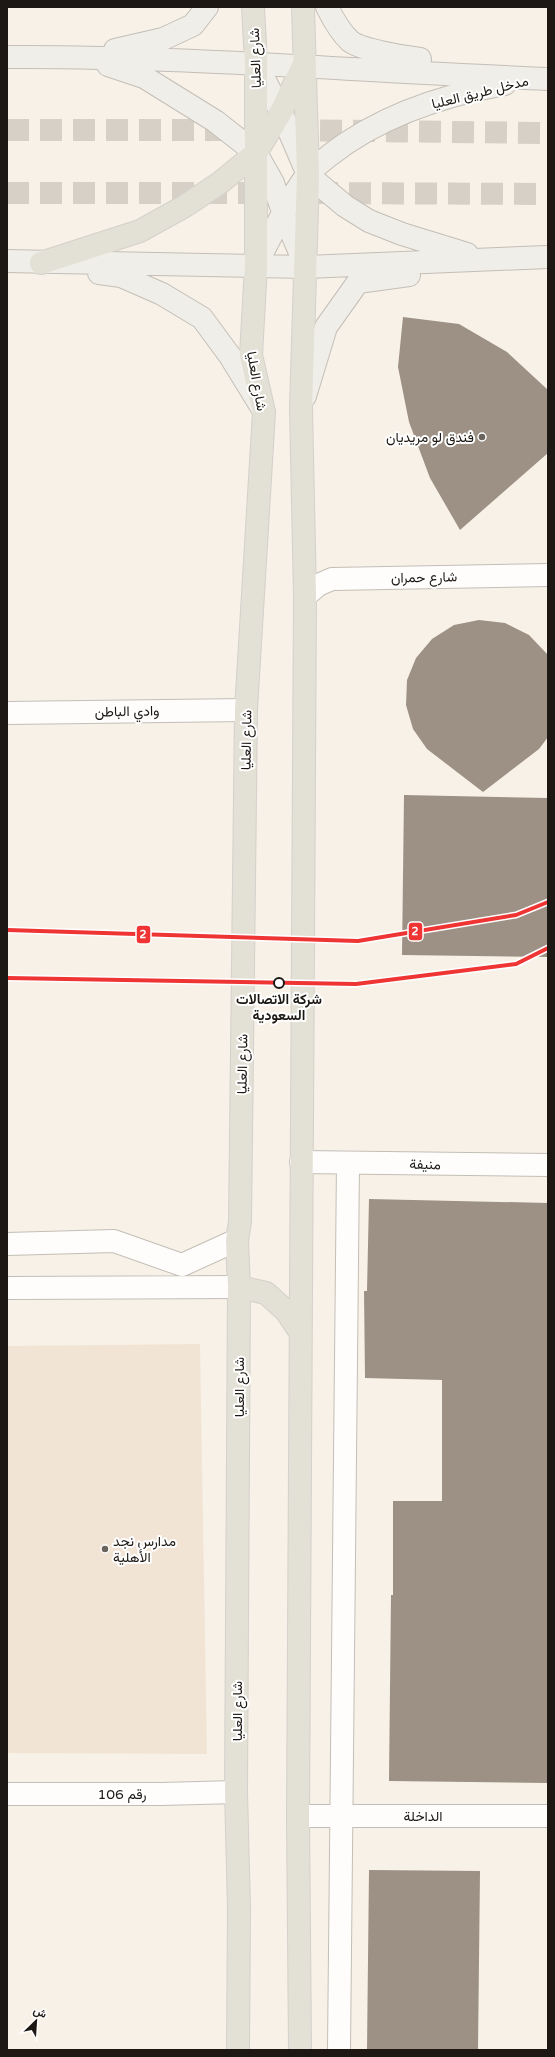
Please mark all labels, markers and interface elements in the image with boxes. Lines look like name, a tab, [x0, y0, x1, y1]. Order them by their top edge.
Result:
street label: شارع العليا	[246, 27, 267, 88]
street label: مدخل طريق العليا	[430, 72, 530, 113]
street label: شارع العليا	[241, 350, 270, 413]
place label: فندق لو مريديان	[386, 429, 474, 446]
marker: فندق لو مريديان	[477, 432, 487, 442]
street label: شارع حمران	[391, 568, 457, 589]
street label: وادي الباطن	[95, 702, 160, 724]
street label: شارع العليا	[237, 710, 258, 770]
line badge: 2	[408, 922, 423, 941]
line badge: 2	[136, 925, 151, 944]
text: 2	[412, 925, 419, 938]
text: 2	[140, 928, 147, 941]
marker: شركة الاتصالات السعودية	[273, 977, 285, 989]
place label: شركة الاتصالات السعودية	[236, 991, 322, 1024]
street label: شارع العليا	[233, 1034, 254, 1094]
street label: منيفة	[409, 1156, 441, 1173]
street label: شارع العليا	[231, 1357, 250, 1417]
place label: مدارس نجد الأهلية	[113, 1533, 176, 1566]
marker: مدارس نجد الأهلية	[100, 1544, 110, 1554]
street label: شارع العليا	[229, 1681, 248, 1741]
street label: رقم 106	[97, 1786, 147, 1803]
street label: الداخلة	[403, 1808, 443, 1825]
north arrow	[16, 2001, 56, 2041]
text: ش	[31, 2004, 49, 2021]

